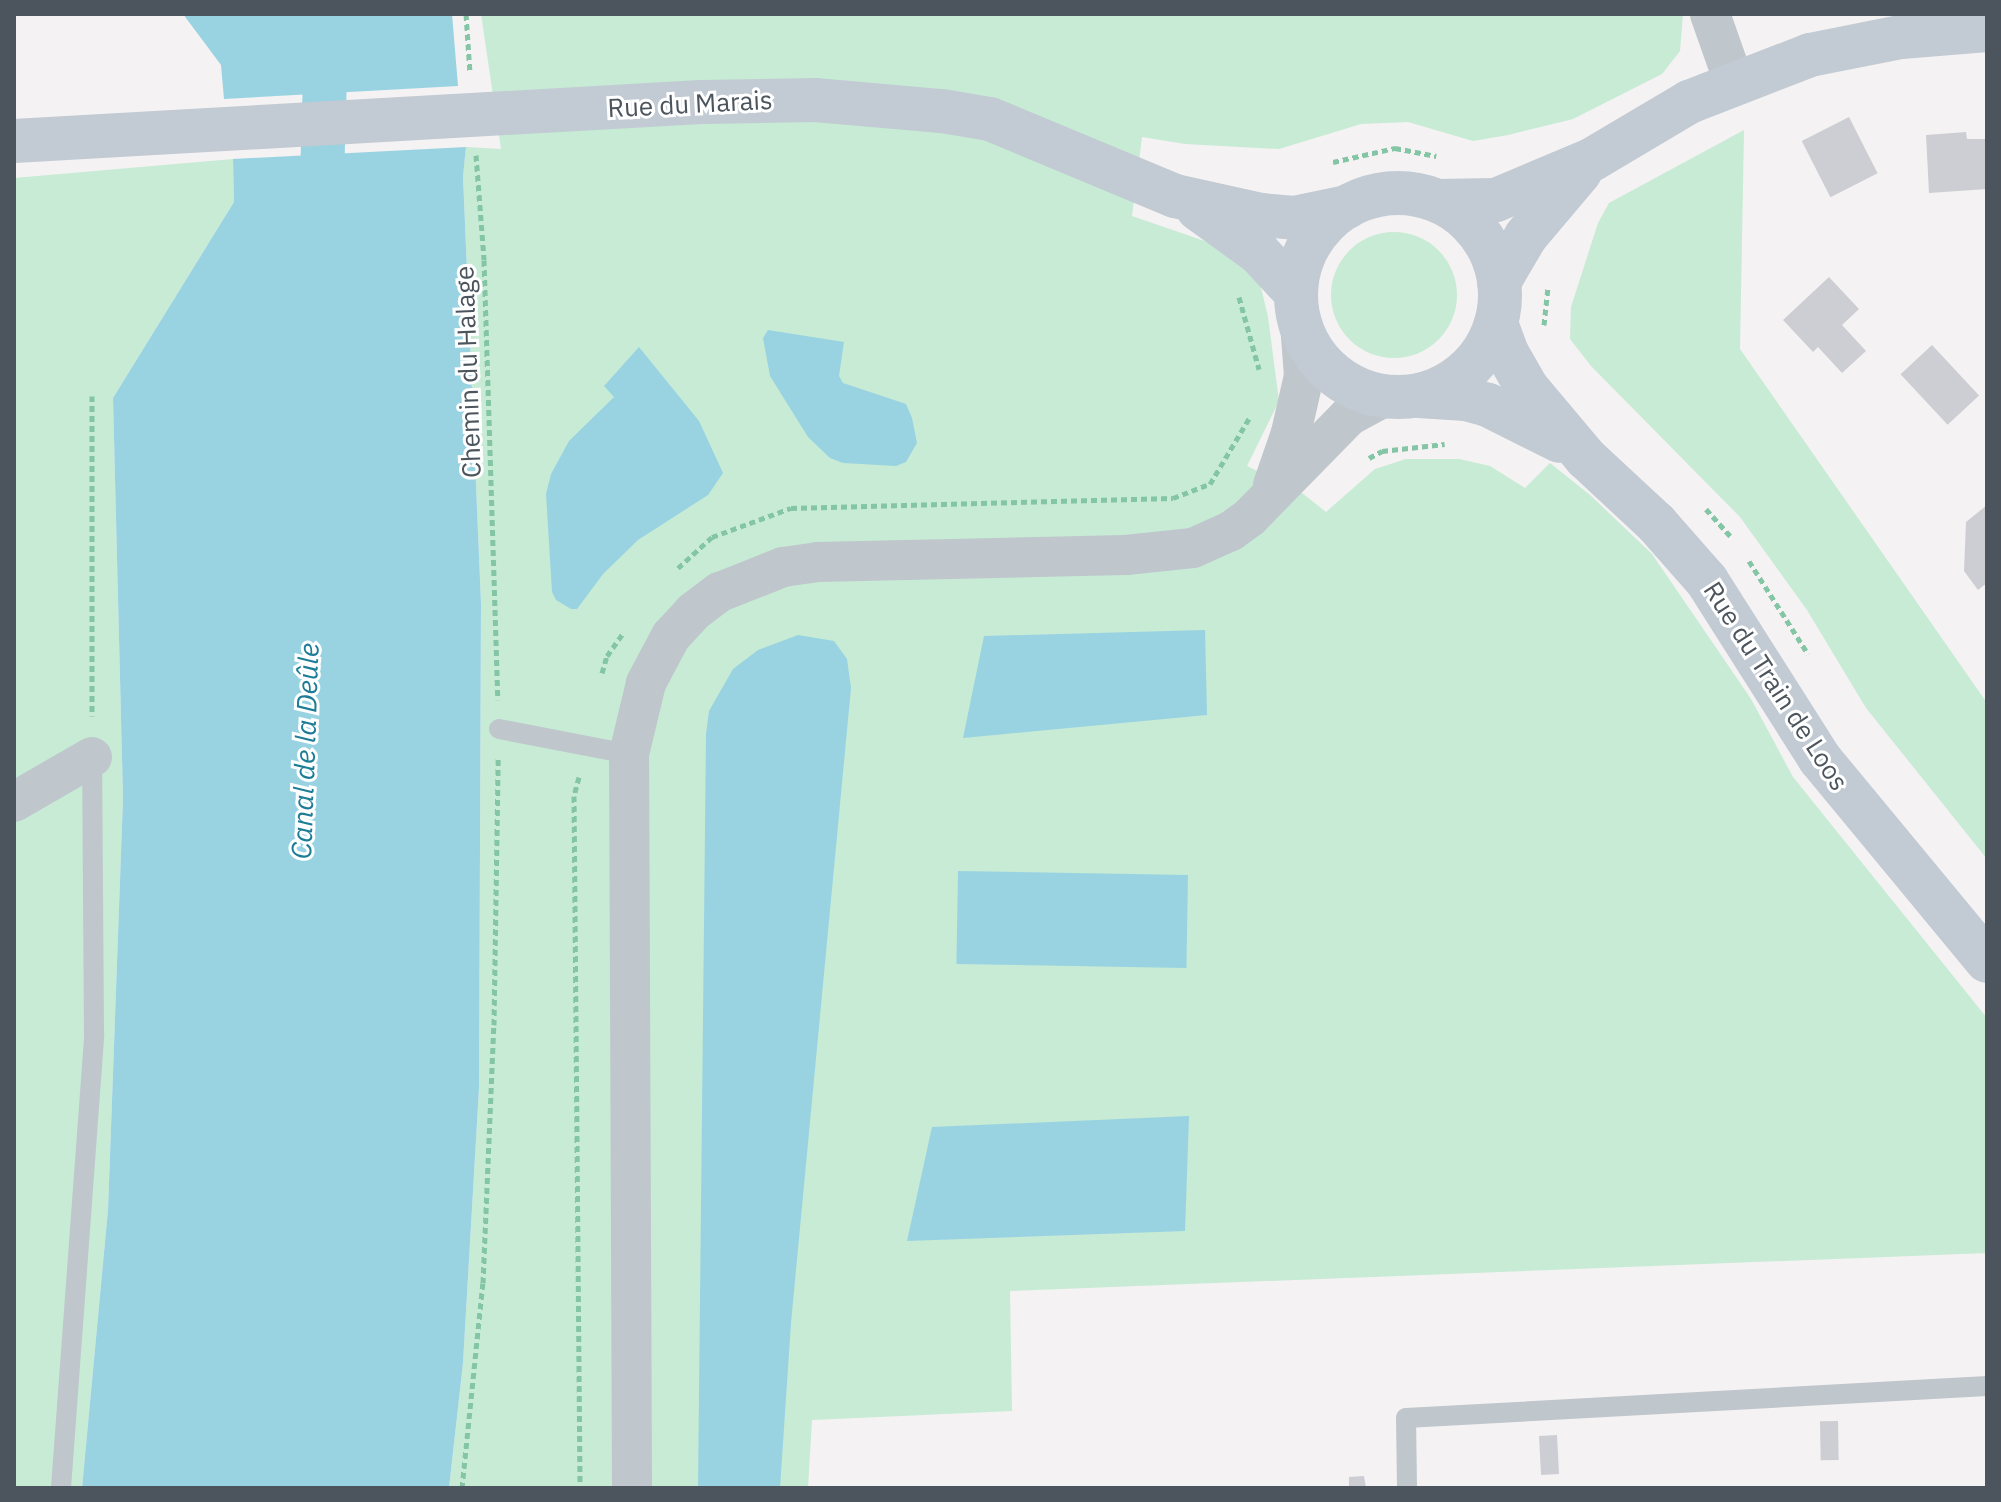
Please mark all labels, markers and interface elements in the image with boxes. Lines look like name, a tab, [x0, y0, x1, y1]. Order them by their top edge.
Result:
street label: Rue du Marais	[607, 84, 773, 124]
street label: Chemin du Halage	[449, 265, 487, 479]
street label: Rue du Train de Loos	[1697, 576, 1855, 796]
water label: Canal de la Deûle	[284, 642, 326, 860]

